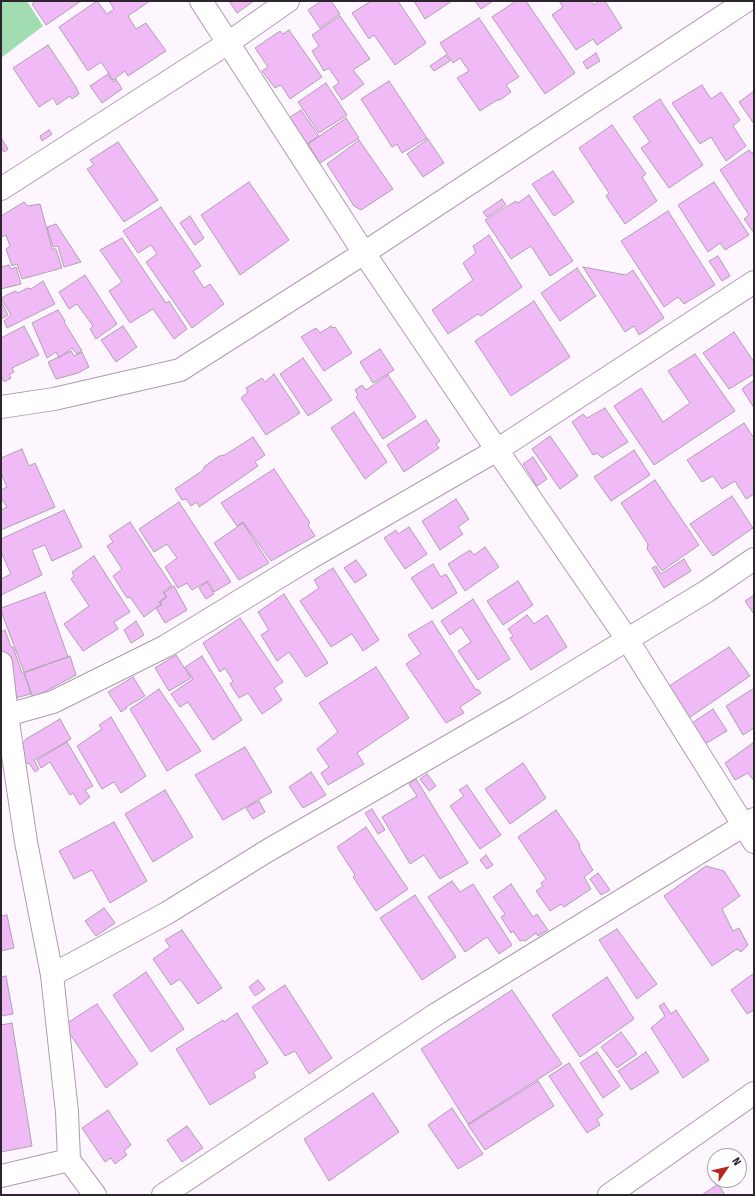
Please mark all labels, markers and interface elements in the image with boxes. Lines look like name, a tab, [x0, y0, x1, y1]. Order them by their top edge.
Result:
north arrow	[707, 1148, 747, 1188]
text: N	[729, 1155, 744, 1168]

